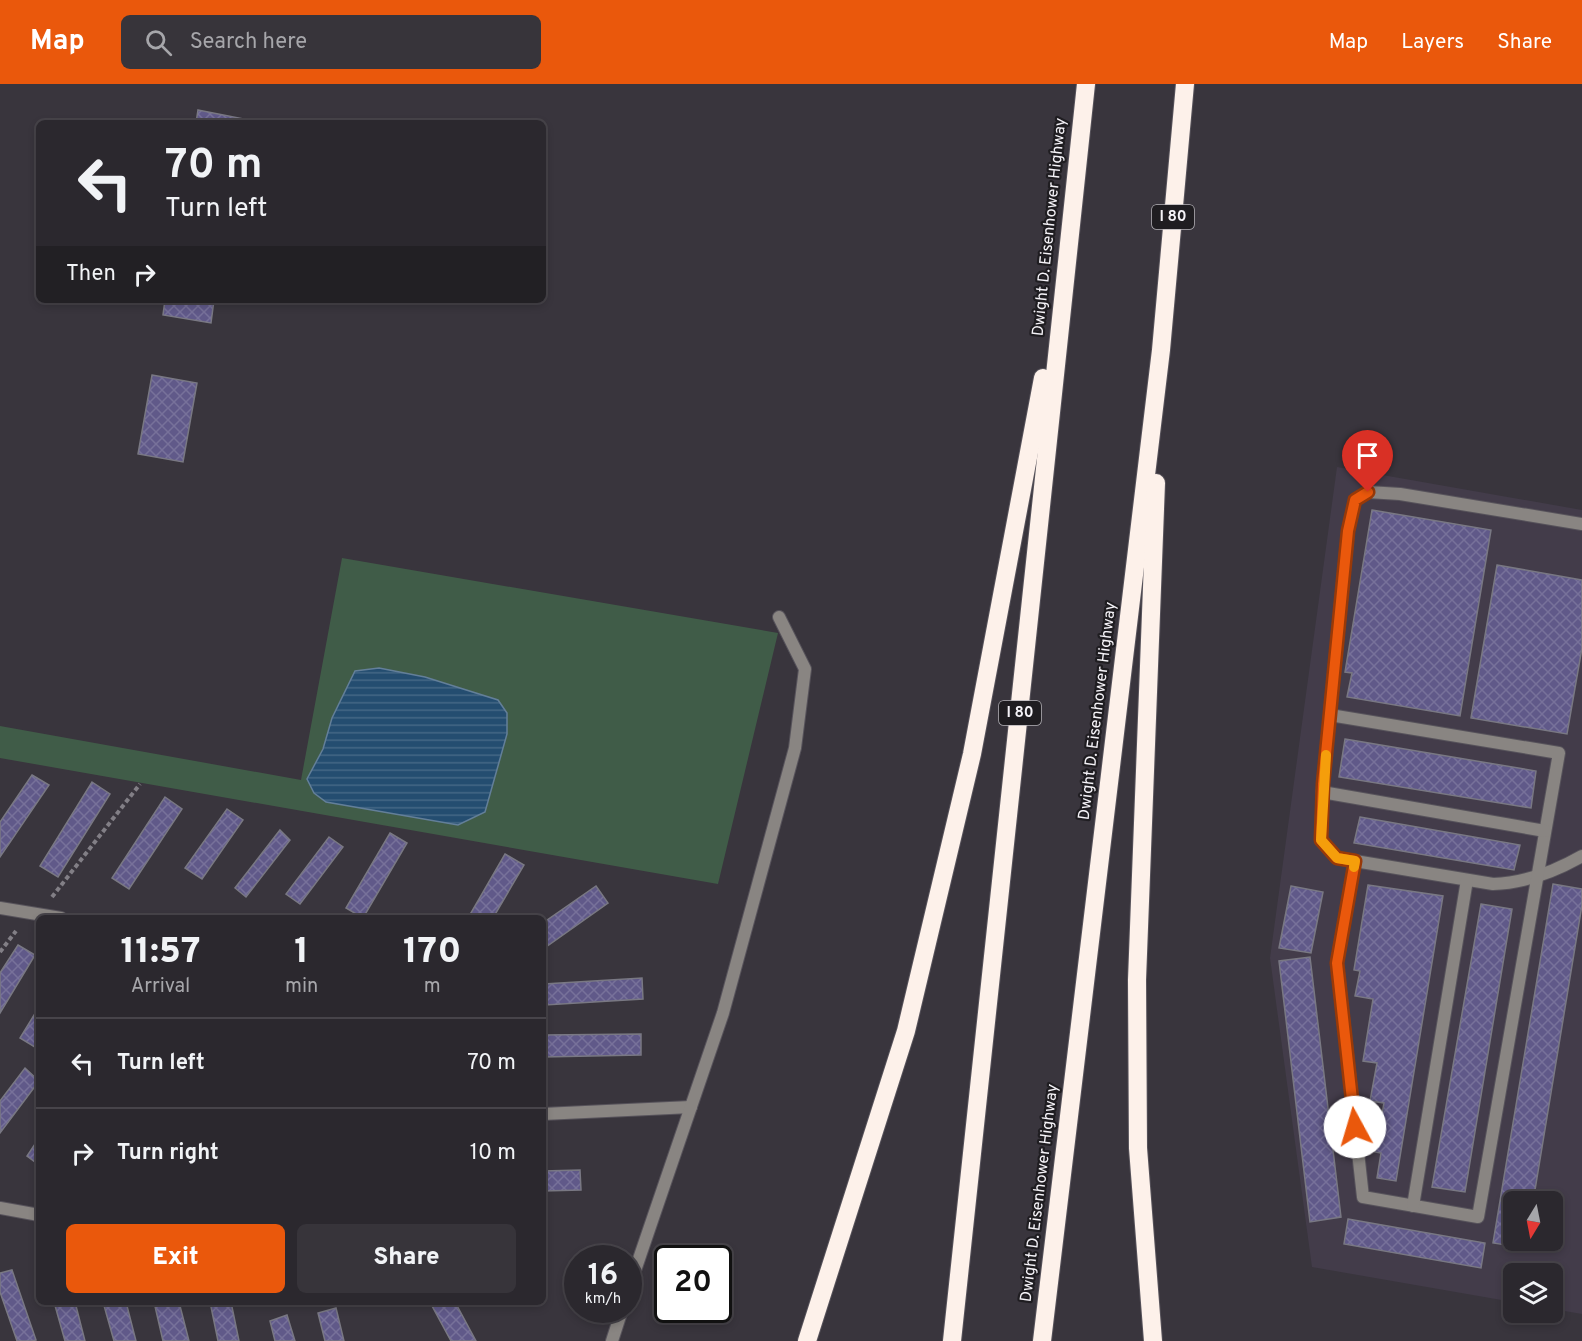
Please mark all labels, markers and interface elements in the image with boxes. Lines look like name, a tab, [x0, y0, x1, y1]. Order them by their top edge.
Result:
search box	[121, 15, 541, 69]
text: Map	[30, 24, 85, 60]
icon: search	[142, 26, 175, 59]
text: Search here	[190, 29, 307, 56]
text: Map	[1329, 29, 1368, 56]
text: Layers	[1401, 29, 1464, 56]
text: Share	[1497, 29, 1552, 56]
street label: Dwight D. Eisenhower Highway	[1029, 117, 1071, 337]
text: 70 m	[165, 140, 263, 193]
icon: left	[66, 144, 144, 222]
text: Turn left	[165, 192, 267, 226]
road number: I 80	[1152, 205, 1194, 229]
icon: right	[128, 258, 161, 291]
text: Then	[66, 261, 116, 288]
pin	[1342, 430, 1393, 492]
icon: arrive	[1351, 439, 1384, 472]
street label: Dwight D. Eisenhower Highway	[1075, 601, 1121, 821]
road number: I 80	[999, 701, 1041, 725]
text: 11:57	[121, 930, 200, 976]
text: 1	[294, 930, 309, 976]
text: 170	[403, 930, 461, 976]
text: Arrival	[131, 974, 190, 1000]
text: min	[285, 974, 318, 1000]
text: m	[424, 974, 441, 1000]
icon: left	[66, 1047, 99, 1080]
text: Turn left	[117, 1050, 205, 1077]
text: 70 m	[467, 1050, 516, 1077]
street label: Dwight D. Eisenhower Highway	[1017, 1083, 1063, 1303]
position arrow	[1323, 1095, 1387, 1159]
icon: right	[66, 1137, 99, 1170]
text: Turn right	[117, 1140, 219, 1167]
text: 10 m	[470, 1140, 516, 1167]
north arrow	[1503, 1191, 1563, 1251]
map controls	[1503, 1191, 1563, 1323]
button: Exit	[66, 1224, 285, 1293]
button: Share	[297, 1224, 516, 1293]
speed limit sign: 20	[654, 1245, 732, 1323]
text: 16	[588, 1258, 618, 1295]
button: layers	[1503, 1263, 1563, 1323]
text: km/h	[585, 1290, 621, 1309]

